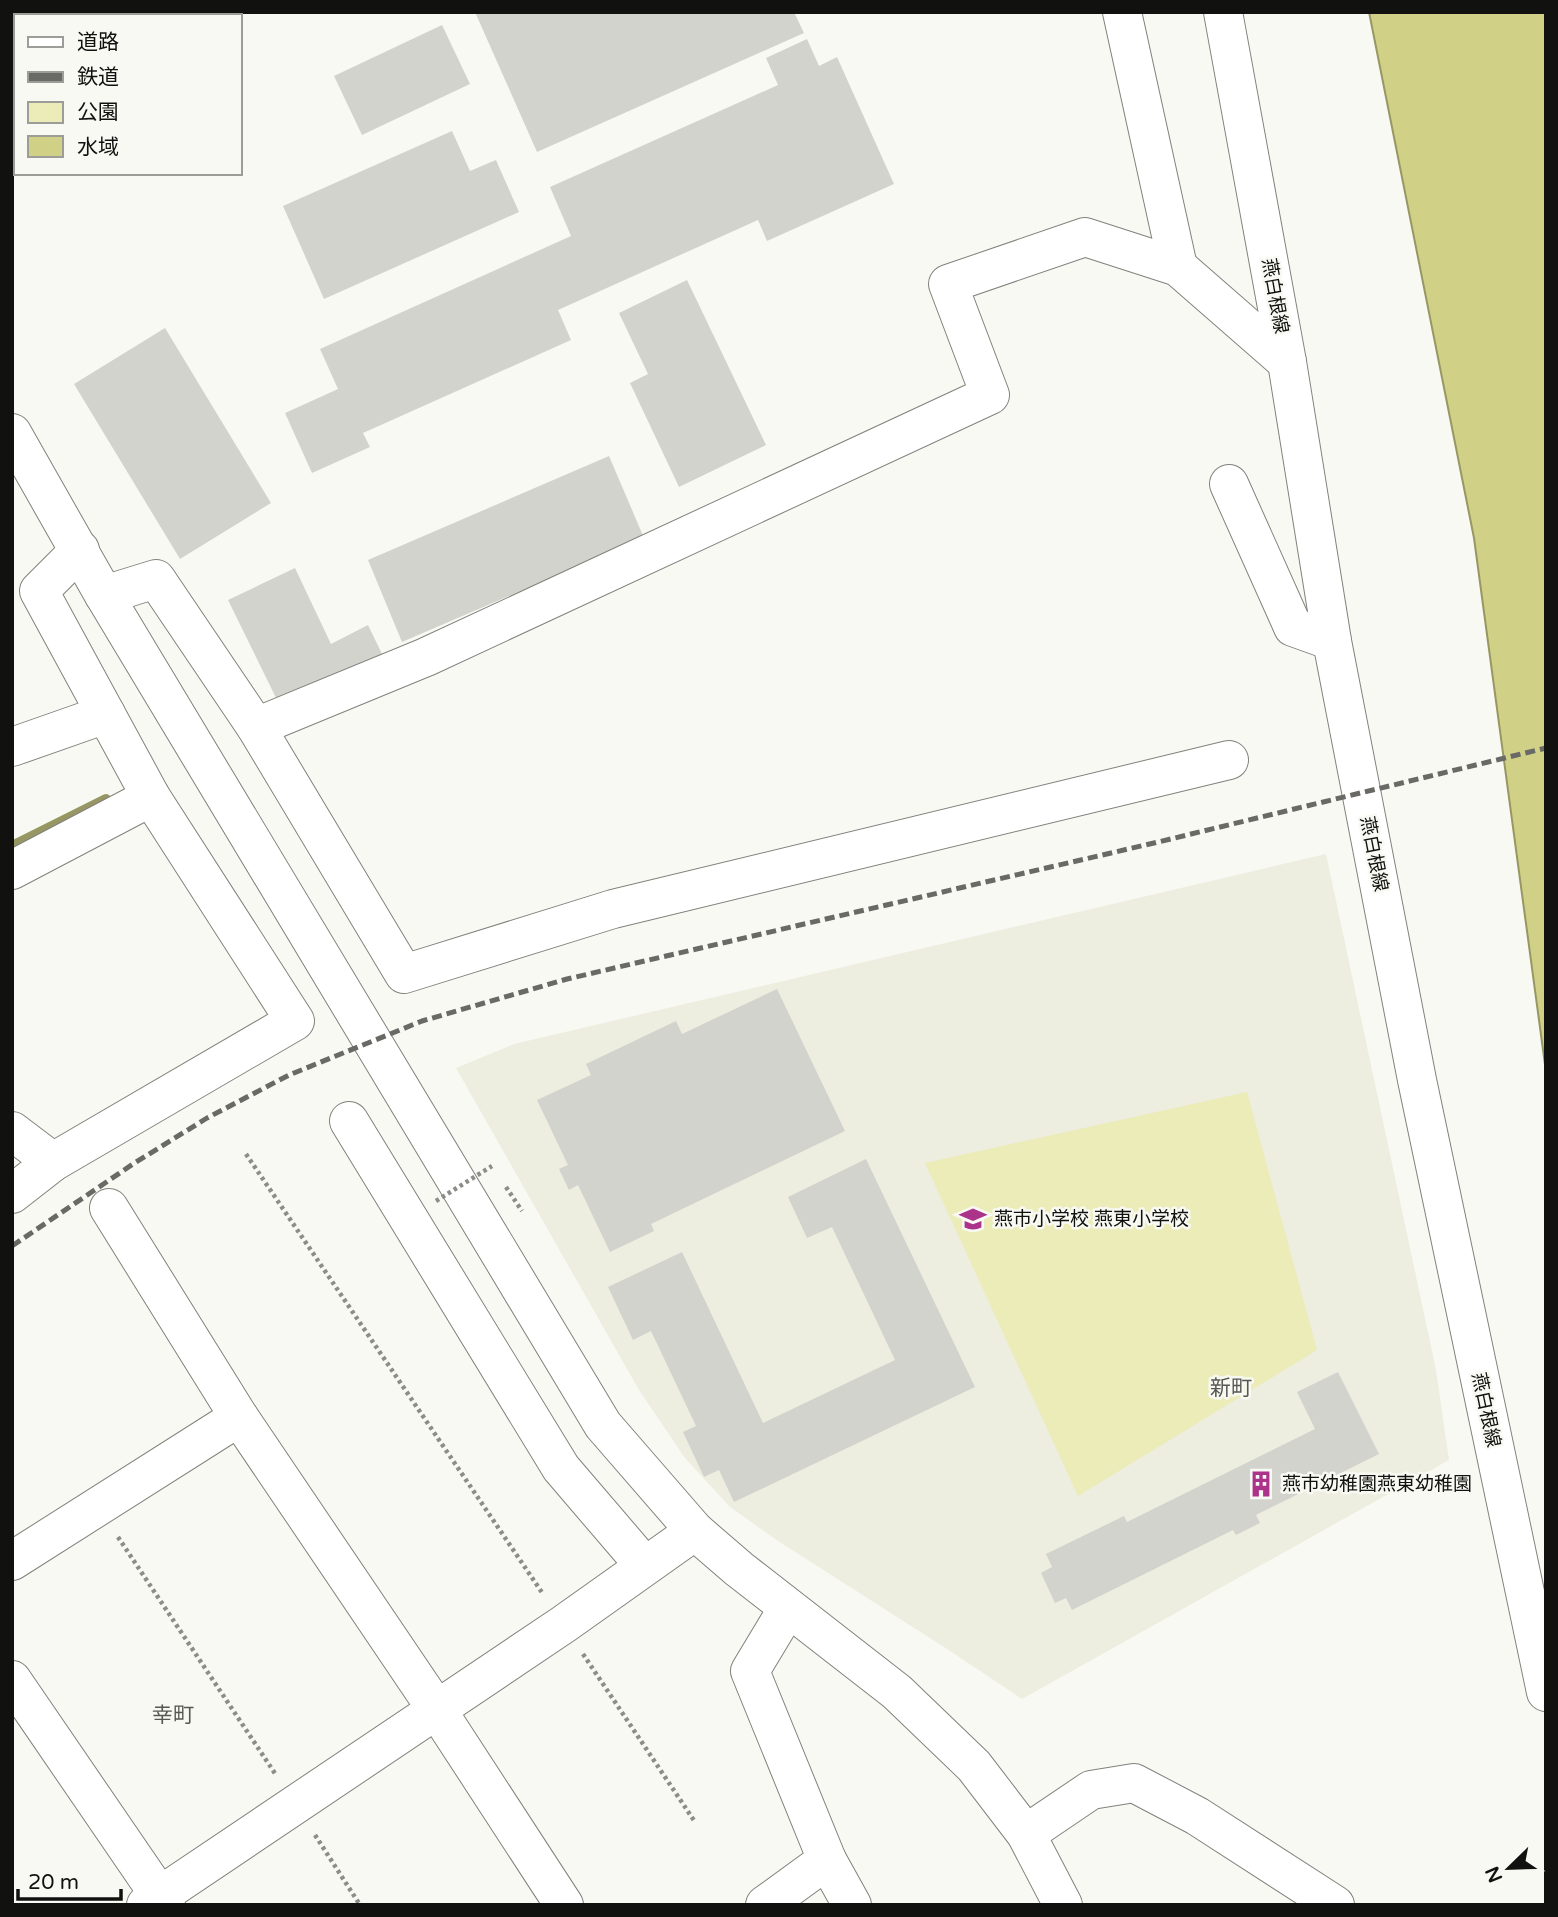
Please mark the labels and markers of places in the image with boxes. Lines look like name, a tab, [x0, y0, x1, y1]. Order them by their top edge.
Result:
school or university icon: 燕市小学校 燕東小学校	[958, 1204, 988, 1234]
place label: 燕市小学校 燕東小学校	[994, 1208, 1189, 1230]
building icon: 燕市幼稚園燕東幼稚園	[1246, 1469, 1276, 1499]
place label: 燕市幼稚園燕東幼稚園	[1282, 1473, 1472, 1495]

